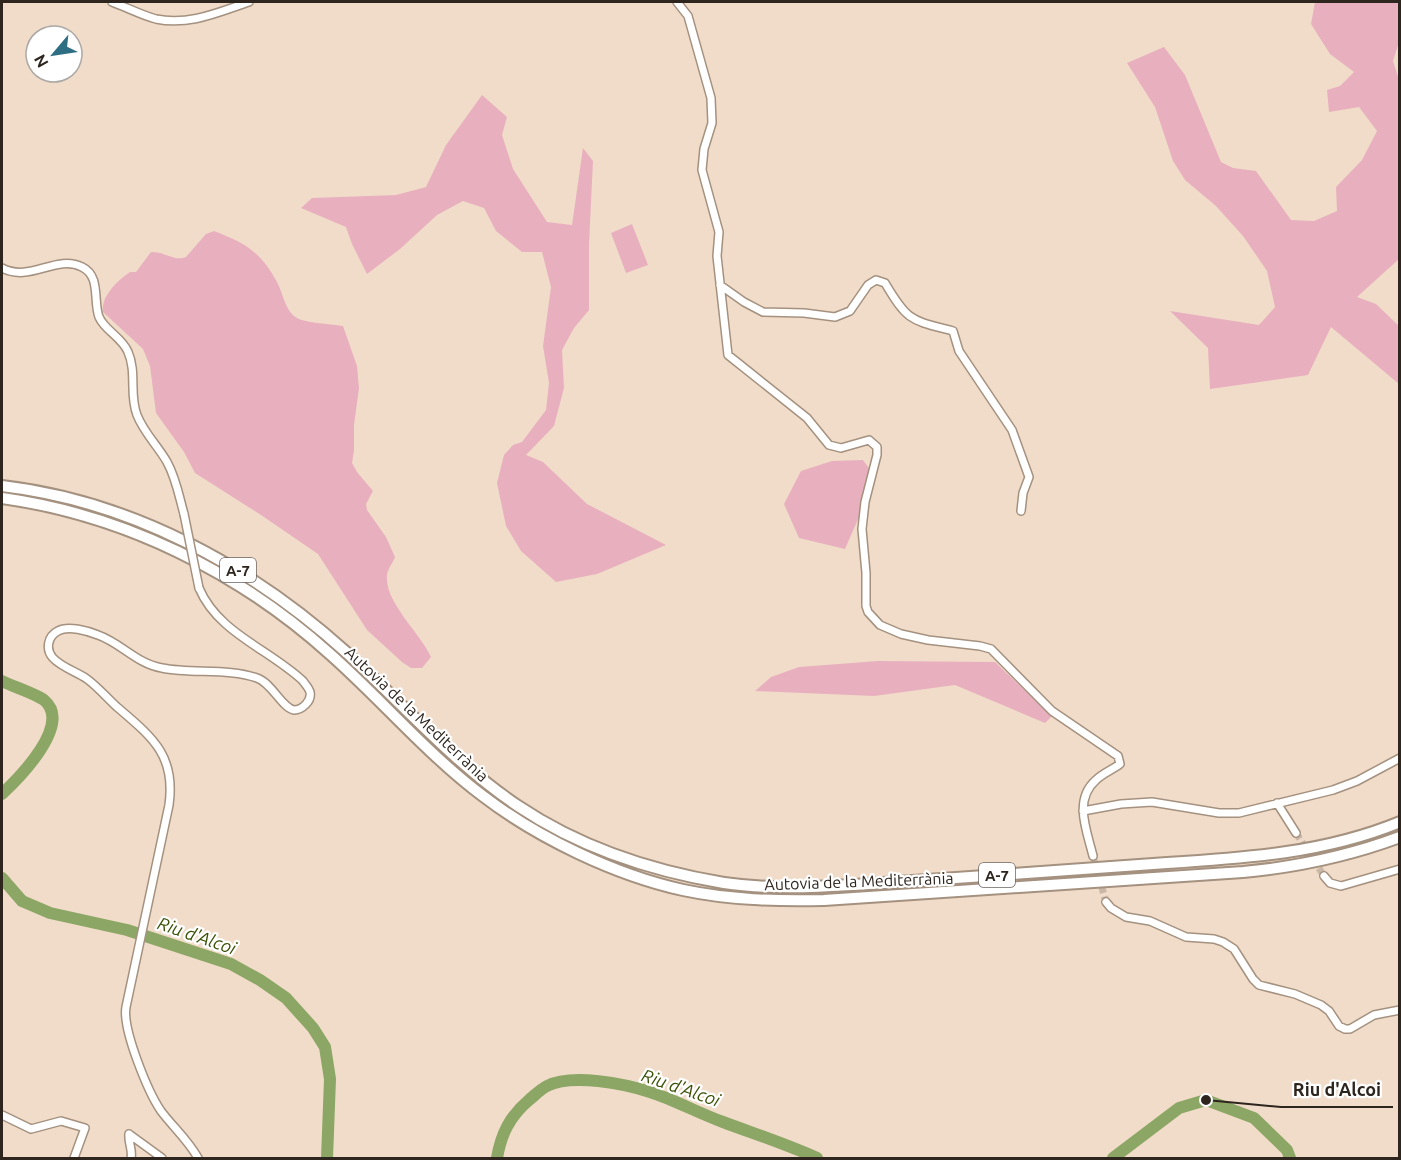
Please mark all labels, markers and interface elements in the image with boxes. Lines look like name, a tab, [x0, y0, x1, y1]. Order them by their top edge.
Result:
north arrow	[24, 24, 84, 84]
text: N	[30, 52, 52, 71]
road number: A-7	[220, 558, 256, 582]
street label: Autovia de la Mediterrània	[342, 643, 492, 785]
road number: A-7	[979, 863, 1015, 887]
street label: Autovia de la Mediterrània	[764, 869, 954, 893]
water label: Riu d'Alcoi	[155, 912, 239, 958]
water label: Riu d'Alcoi	[639, 1064, 723, 1110]
callout: Riu d'Alcoi	[1281, 1071, 1393, 1107]
text: Riu d'Alcoi	[1293, 1079, 1381, 1099]

